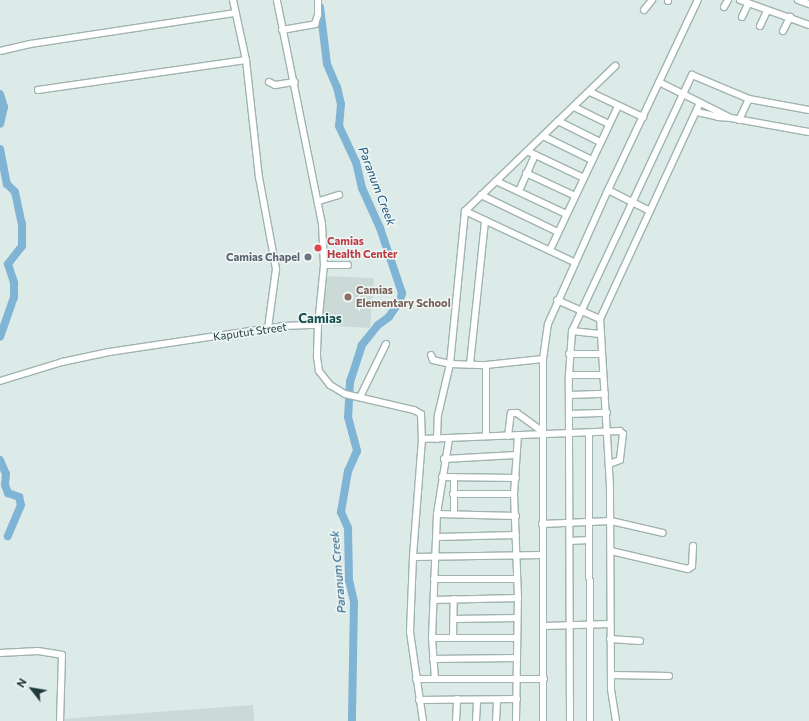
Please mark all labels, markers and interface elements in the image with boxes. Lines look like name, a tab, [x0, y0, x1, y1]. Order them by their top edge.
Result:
water label: Paranum Creek	[355, 145, 399, 227]
place label: Camias Health Center	[327, 235, 398, 261]
marker: Camias Health Center	[312, 242, 324, 254]
place label: Camias Chapel	[226, 250, 300, 264]
marker: Camias Chapel	[303, 252, 313, 262]
place label: Camias Elementary School	[356, 284, 451, 310]
marker: Camias Elementary School	[343, 292, 353, 302]
district label: Camias	[298, 310, 342, 326]
street label: Kaputut Street	[212, 320, 288, 344]
water label: Paranum Creek	[327, 530, 349, 614]
north arrow	[12, 669, 52, 709]
text: N	[14, 676, 29, 689]

